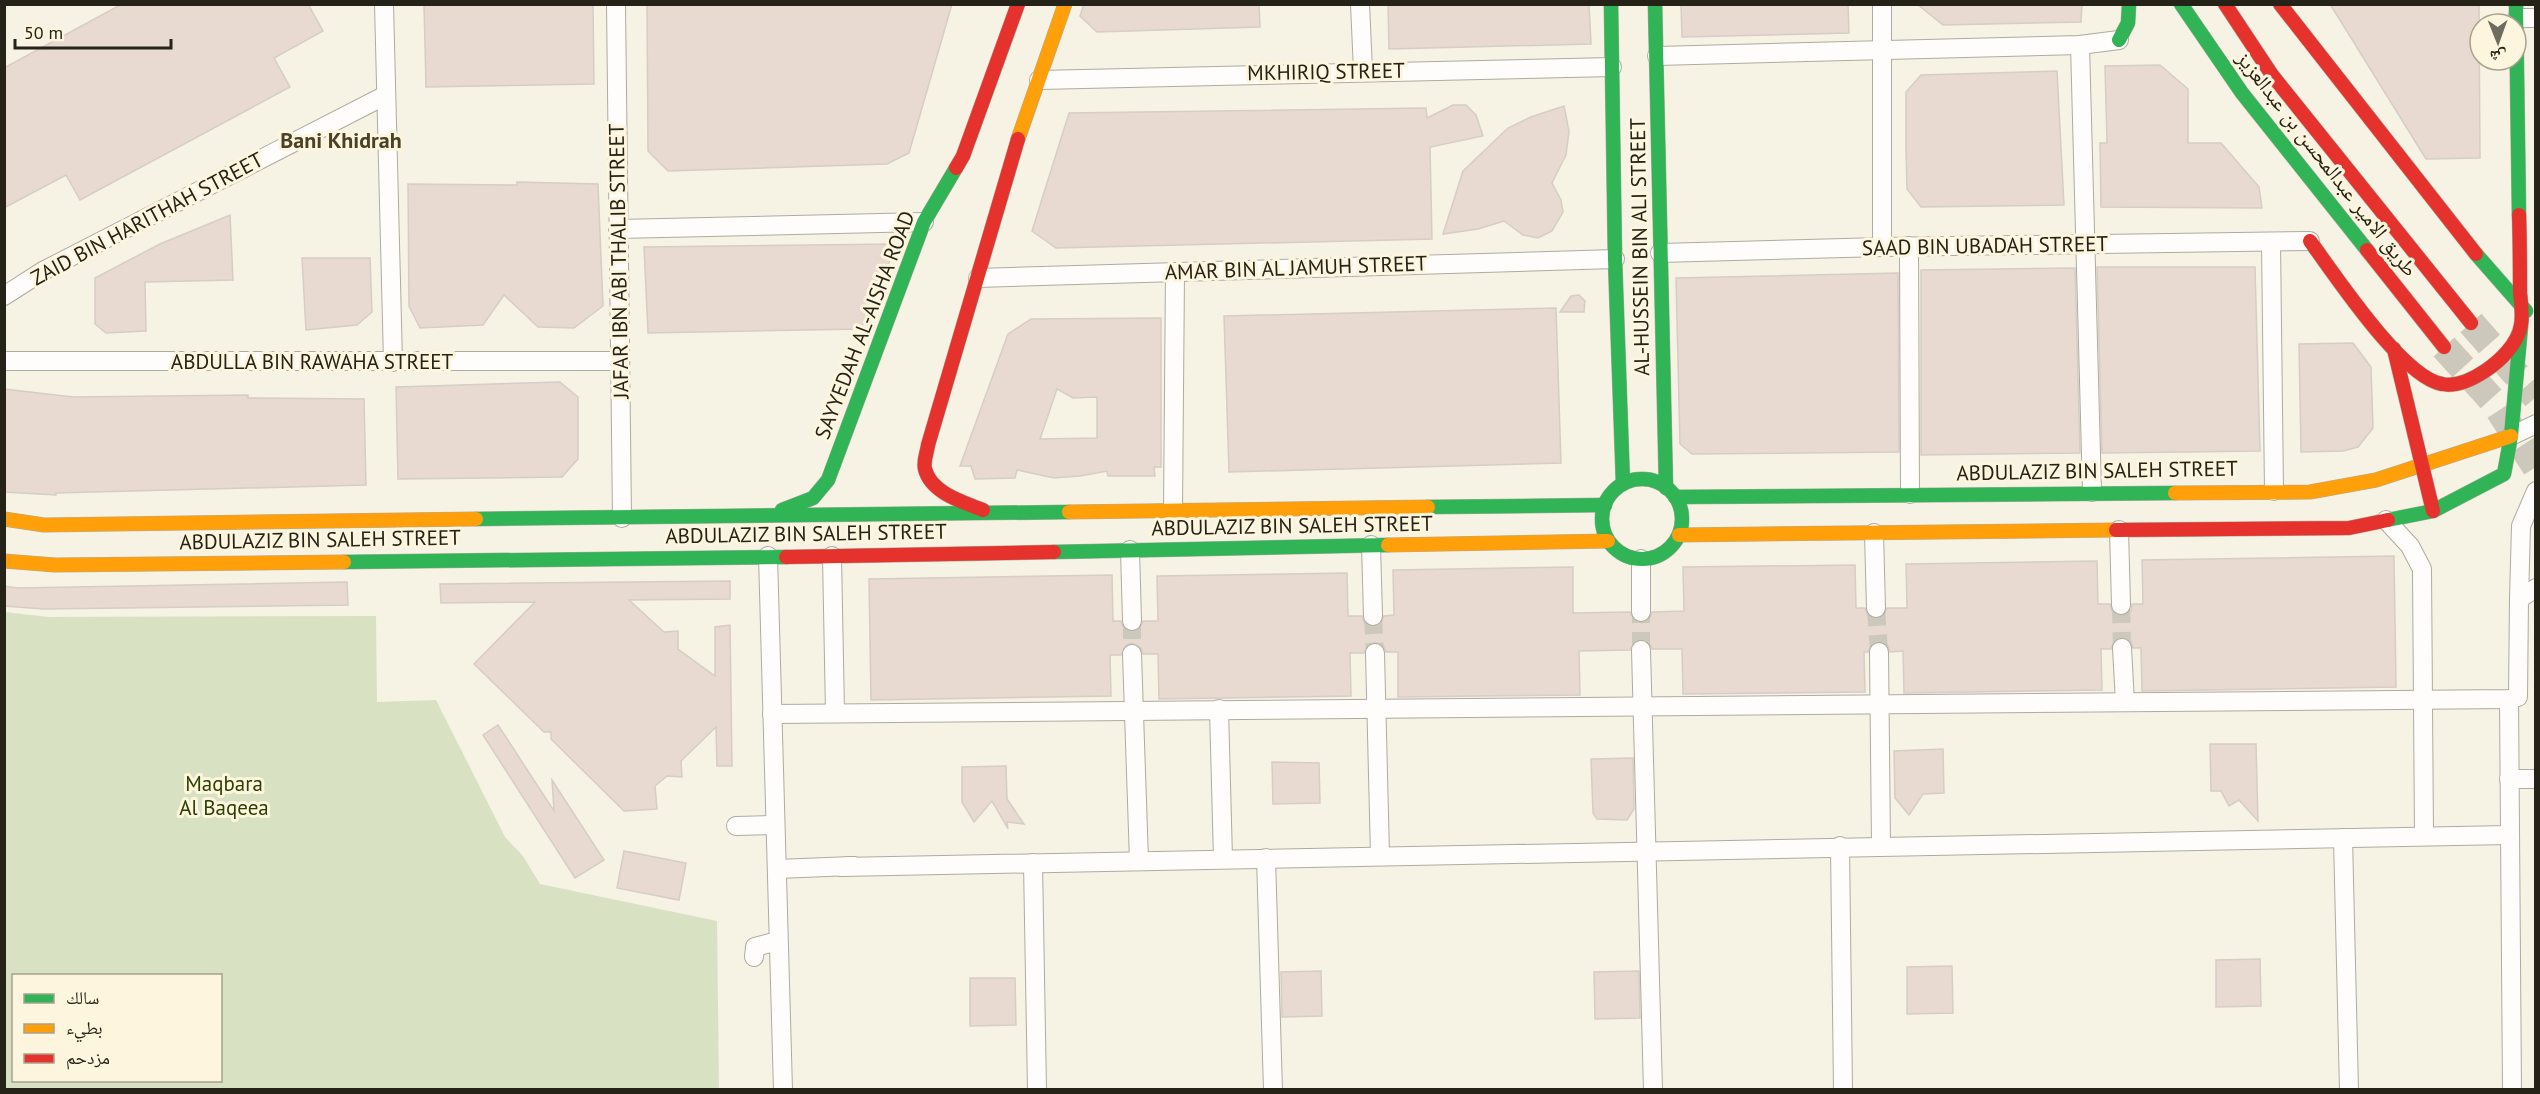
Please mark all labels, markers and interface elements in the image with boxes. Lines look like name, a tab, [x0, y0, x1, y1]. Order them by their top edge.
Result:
scale bar	[15, 12, 171, 50]
north arrow	[2468, 12, 2528, 72]
text: 50 m	[24, 21, 63, 44]
street label: طريق الامير عبدالمحسن بن عبدالعزيز	[2230, 45, 2424, 282]
text: ش	[2490, 47, 2507, 67]
street label: MKHIRIQ STREET	[1247, 57, 1405, 86]
street label: AL-HUSSEIN BIN ALI STREET	[1624, 117, 1655, 376]
street label: JAFAR IBN ABI THALIB STREET	[603, 123, 634, 400]
district label: Bani Khidrah	[280, 126, 402, 154]
street label: ZAID BIN HARITHAH STREET	[26, 146, 268, 291]
street label: SAYYEDAH AL-AISHA ROAD	[808, 207, 921, 443]
street label: SAAD BIN UBADAH STREET	[1862, 230, 2109, 261]
street label: AMAR BIN AL JAMUH STREET	[1164, 249, 1428, 286]
street label: ABDULLA BIN RAWAHA STREET	[171, 348, 453, 375]
street label: ABDULAZIZ BIN SALEH STREET	[1956, 455, 2238, 486]
street label: ABDULAZIZ BIN SALEH STREET	[1151, 510, 1433, 541]
street label: ABDULAZIZ BIN SALEH STREET	[665, 518, 947, 549]
street label: ABDULAZIZ BIN SALEH STREET	[179, 524, 461, 555]
park label: Maqbara Al Baqeea	[179, 770, 269, 821]
legend	[12, 974, 222, 1082]
text: سالك	[66, 986, 99, 1009]
text: بطيء	[66, 1016, 103, 1043]
text: مزدحم	[66, 1046, 110, 1070]

